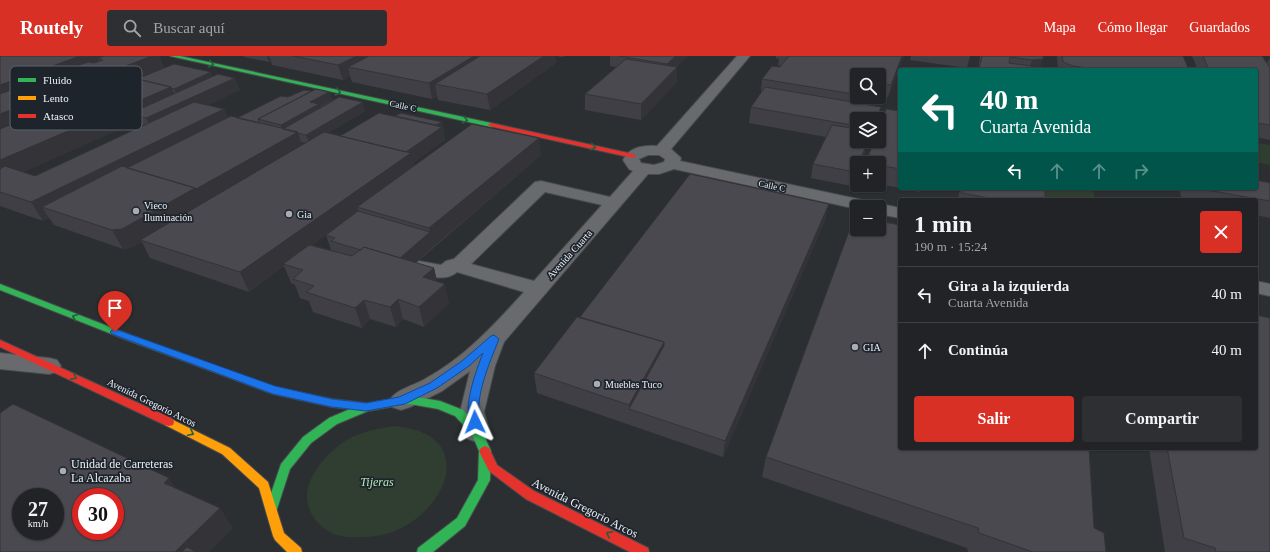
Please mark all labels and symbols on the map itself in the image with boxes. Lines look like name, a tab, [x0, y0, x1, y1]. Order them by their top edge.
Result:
one-way arrow	[208, 60, 215, 68]
legend	[10, 66, 142, 130]
text: Fluido	[43, 74, 72, 86]
one-way arrow	[335, 88, 342, 96]
text: Lento	[43, 92, 69, 104]
street label: Calle C	[389, 98, 417, 114]
text: Atasco	[43, 110, 74, 122]
one-way arrow	[462, 115, 469, 123]
one-way arrow	[589, 142, 596, 150]
street label: Calle C	[758, 178, 786, 194]
place label: Vieco Iluminación	[144, 200, 192, 223]
marker: Vieco Iluminación	[131, 206, 141, 216]
marker: Gia	[284, 209, 294, 219]
place label: Gia	[297, 209, 312, 220]
street label: Avenida Cuarta	[544, 227, 595, 281]
pin	[98, 291, 132, 332]
one-way arrow	[72, 313, 79, 321]
marker: GIA	[850, 342, 860, 352]
place label: GIA	[863, 342, 882, 353]
one-way arrow	[69, 372, 77, 380]
street label: Avenida Gregorio Arcos	[106, 376, 198, 429]
marker: Muebles Tuco	[592, 379, 602, 389]
place label: Muebles Tuco	[605, 379, 662, 390]
position arrow	[454, 401, 496, 443]
one-way arrow	[187, 428, 194, 436]
place label: Unidad de Carreteras La Alcazaba	[71, 457, 173, 485]
marker: Unidad de Carreteras La Alcazaba	[58, 466, 68, 476]
park label: Tijeras	[360, 475, 394, 489]
street label: Avenida Gregorio Arcos	[530, 475, 641, 541]
speed limit sign: 30	[72, 488, 124, 540]
one-way arrow	[606, 531, 613, 539]

